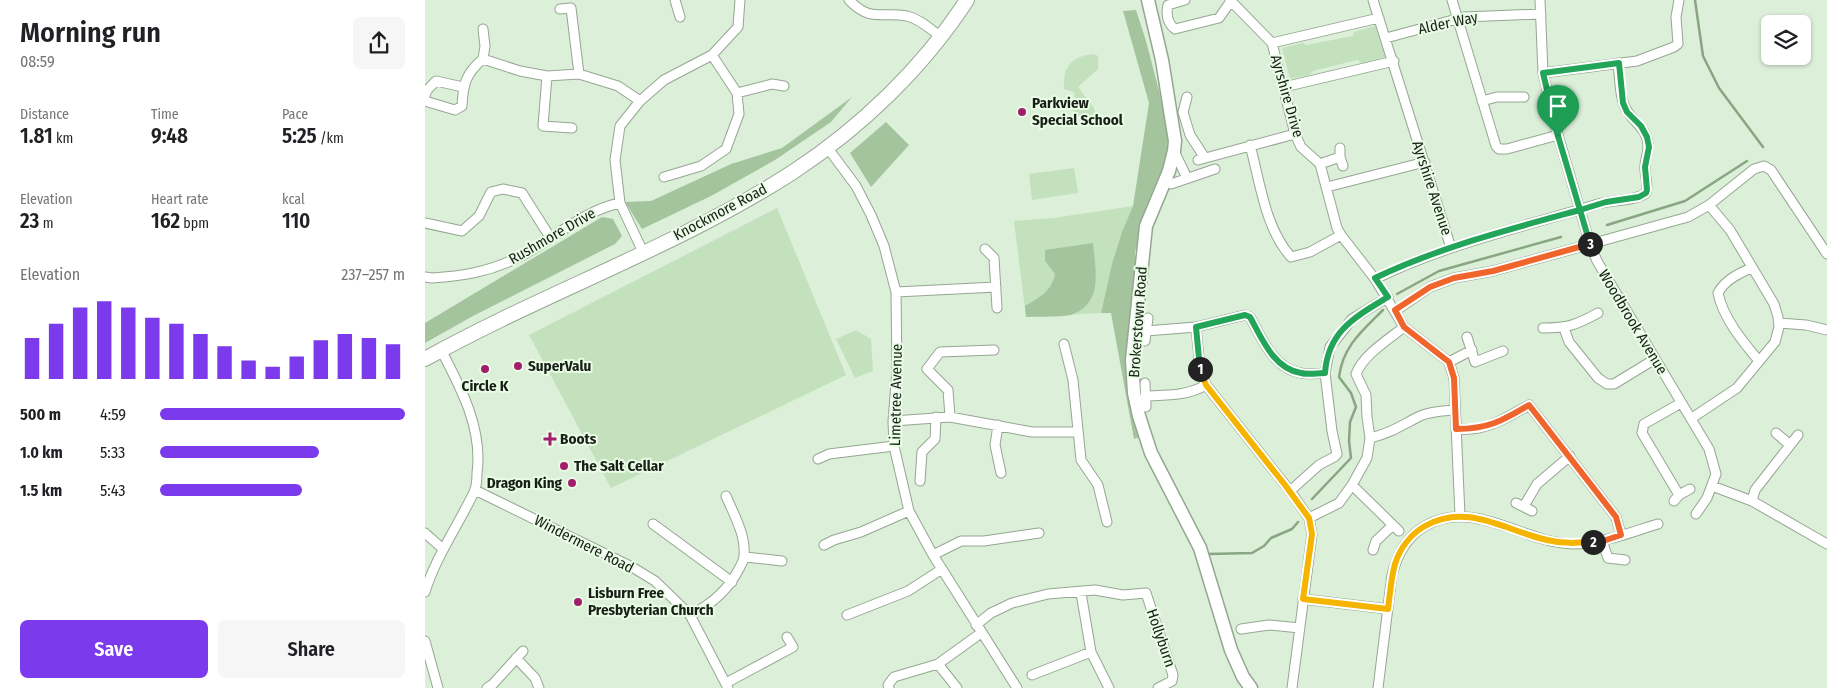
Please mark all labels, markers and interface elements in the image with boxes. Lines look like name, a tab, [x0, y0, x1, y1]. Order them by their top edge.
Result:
street label: Alder Way	[1416, 8, 1480, 38]
map controls	[1761, 15, 1811, 65]
button: layers	[1761, 15, 1811, 65]
text: Morning run	[20, 16, 161, 49]
button: share	[353, 17, 405, 69]
text: 08:59	[20, 52, 55, 71]
street label: Ayrshire Drive	[1267, 53, 1307, 139]
pin	[1537, 85, 1579, 136]
icon: arrive	[1544, 92, 1572, 120]
place label: Parkview Special School	[1032, 94, 1124, 129]
text: Distance	[20, 106, 69, 123]
text: Time	[151, 106, 179, 123]
text: Pace	[282, 106, 308, 123]
marker: Parkview Special School	[1016, 106, 1028, 118]
text: 1.81	[20, 123, 53, 149]
text: 9:48	[151, 123, 188, 149]
text: 5:25	[282, 123, 317, 149]
text: km	[53, 130, 73, 147]
text: /km	[317, 130, 344, 147]
street label: Ayrshire Avenue	[1408, 138, 1456, 238]
street label: Knockmore Road	[670, 180, 770, 244]
text: Elevation	[20, 191, 73, 208]
text: Heart rate	[151, 191, 208, 208]
text: kcal	[282, 191, 305, 208]
street label: Rushmore Drive	[505, 204, 599, 268]
text: 23	[20, 208, 39, 234]
text: 162	[151, 208, 180, 234]
text: 110	[282, 208, 310, 234]
text: m	[39, 215, 54, 232]
text: bpm	[180, 215, 209, 232]
pin: 3	[1577, 232, 1603, 256]
text: 3	[1587, 236, 1594, 253]
text: Elevation	[20, 265, 80, 284]
text: 237–257 m	[341, 265, 405, 284]
street label: Brokerstown Road	[1125, 266, 1151, 378]
street label: Woodbrook Avenue	[1595, 266, 1671, 378]
street label: Limetree Avenue	[886, 344, 906, 446]
pin: 1	[1187, 356, 1213, 382]
place label: SuperValu	[528, 357, 591, 375]
marker: SuperValu	[512, 360, 524, 372]
text: 1	[1198, 361, 1203, 378]
marker: Circle K	[479, 363, 491, 375]
place label: Circle K	[462, 377, 509, 395]
text: 500 m	[20, 405, 61, 424]
text: 4:59	[100, 405, 126, 424]
place label: Boots	[560, 430, 597, 448]
marker: Boots	[544, 433, 556, 445]
text: 1.0 km	[20, 443, 63, 462]
text: 5:33	[100, 443, 125, 462]
place label: The Salt Cellar	[574, 457, 664, 475]
marker: The Salt Cellar	[558, 460, 570, 472]
place label: Dragon King	[487, 474, 563, 492]
marker: Dragon King	[566, 477, 578, 489]
text: 1.5 km	[20, 481, 62, 500]
text: 5:43	[100, 481, 125, 500]
street label: Windermere Road	[531, 511, 637, 577]
pin: 2	[1581, 530, 1605, 554]
text: 2	[1590, 534, 1597, 551]
place label: Lisburn Free Presbyterian Church	[588, 584, 714, 619]
marker: Lisburn Free Presbyterian Church	[572, 596, 584, 608]
street label: Hollyburn	[1143, 607, 1179, 669]
button: Save	[20, 620, 208, 678]
button: Share	[218, 620, 405, 678]

